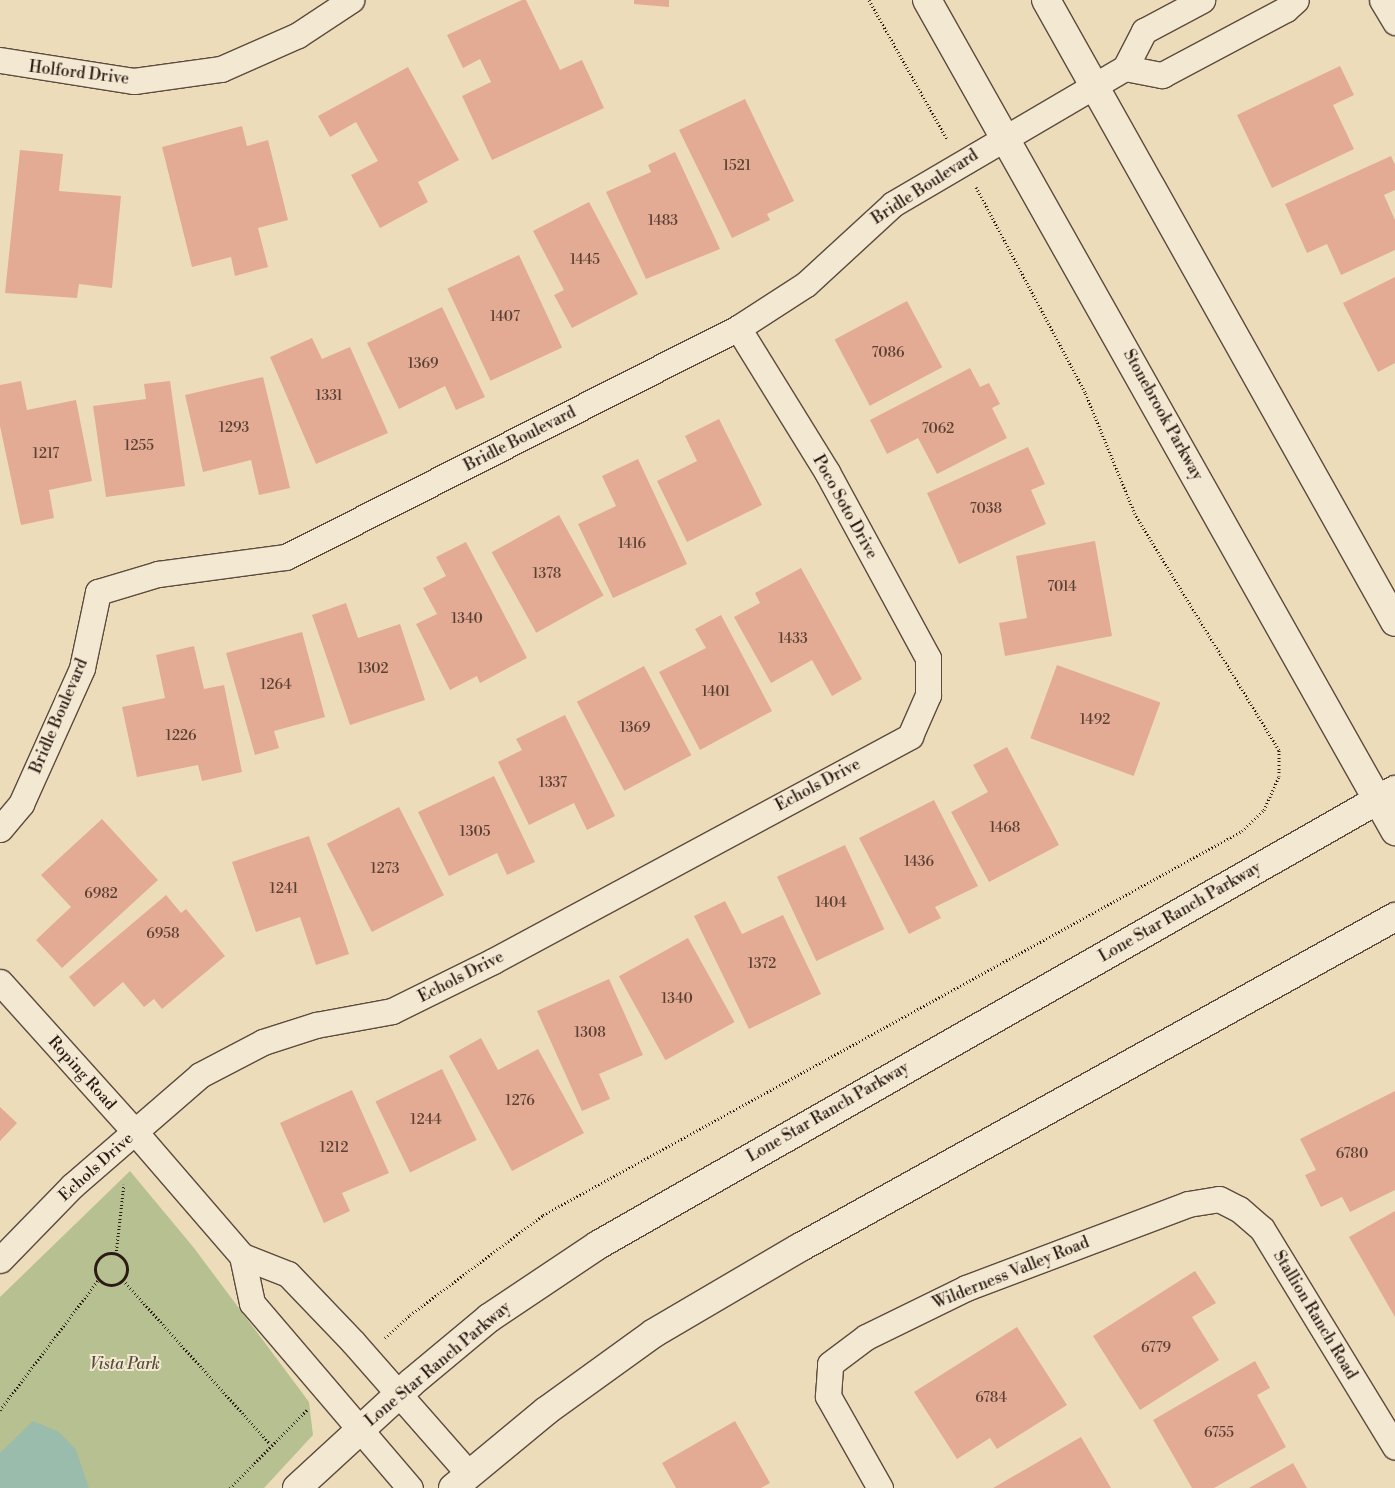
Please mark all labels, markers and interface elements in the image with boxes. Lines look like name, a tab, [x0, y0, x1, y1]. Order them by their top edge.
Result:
street label: Holford Drive	[28, 57, 130, 89]
street label: Bridle Boulevard	[868, 145, 982, 229]
house number: 1521	[723, 158, 751, 174]
house number: 1483	[648, 213, 678, 229]
house number: 1445	[570, 252, 600, 268]
house number: 1407	[490, 309, 520, 325]
house number: 7086	[871, 345, 905, 361]
street label: Stonebrook Parkway	[1119, 346, 1207, 484]
house number: 1369	[408, 356, 438, 372]
house number: 1331	[315, 388, 343, 404]
street label: Bridle Boulevard	[461, 403, 579, 475]
house number: 1293	[219, 420, 249, 436]
house number: 7062	[922, 421, 954, 437]
house number: 1255	[124, 438, 154, 454]
house number: 1217	[33, 446, 59, 462]
street label: Poco Soto Drive	[809, 452, 881, 562]
house number: 7038	[970, 501, 1002, 517]
house number: 1416	[618, 536, 646, 552]
house number: 1378	[533, 566, 561, 582]
house number: 7014	[1047, 579, 1077, 595]
house number: 1340	[451, 611, 483, 627]
house number: 1433	[778, 631, 808, 647]
street label: Bridle Boulevard	[26, 656, 92, 776]
house number: 1302	[358, 661, 388, 677]
house number: 1264	[260, 677, 292, 693]
house number: 1401	[702, 684, 730, 700]
house number: 1492	[1080, 712, 1110, 728]
house number: 1369	[620, 720, 650, 736]
house number: 1226	[166, 728, 196, 744]
street label: Echols Drive	[772, 755, 864, 815]
house number: 1337	[539, 775, 567, 791]
house number: 1468	[990, 820, 1020, 836]
house number: 1305	[460, 824, 490, 840]
house number: 1436	[904, 854, 934, 870]
street label: Lone Star Ranch Parkway	[1096, 858, 1264, 966]
house number: 1273	[371, 861, 399, 877]
house number: 1241	[270, 881, 298, 897]
house number: 6982	[84, 886, 118, 902]
house number: 1404	[815, 895, 847, 911]
house number: 6958	[146, 926, 180, 942]
street label: Echols Drive	[415, 947, 507, 1007]
house number: 1372	[748, 956, 776, 972]
house number: 1340	[661, 991, 693, 1007]
house number: 1308	[574, 1025, 606, 1041]
street label: Roping Road	[44, 1032, 120, 1114]
street label: Lone Star Ranch Parkway	[744, 1058, 912, 1166]
house number: 1276	[505, 1093, 535, 1109]
house number: 1244	[410, 1112, 442, 1128]
street label: Echols Drive	[55, 1129, 137, 1205]
house number: 1212	[320, 1140, 348, 1156]
house number: 6780	[1336, 1146, 1368, 1162]
street label: Wilderness Valley Road	[930, 1233, 1092, 1313]
street label: Stallion Ranch Road	[1269, 1247, 1361, 1383]
street label: Lone Star Ranch Parkway	[361, 1298, 515, 1430]
house number: 6779	[1141, 1340, 1171, 1356]
park label: Vista Park	[90, 1354, 160, 1374]
house number: 6784	[975, 1390, 1007, 1406]
house number: 6755	[1204, 1425, 1234, 1441]

